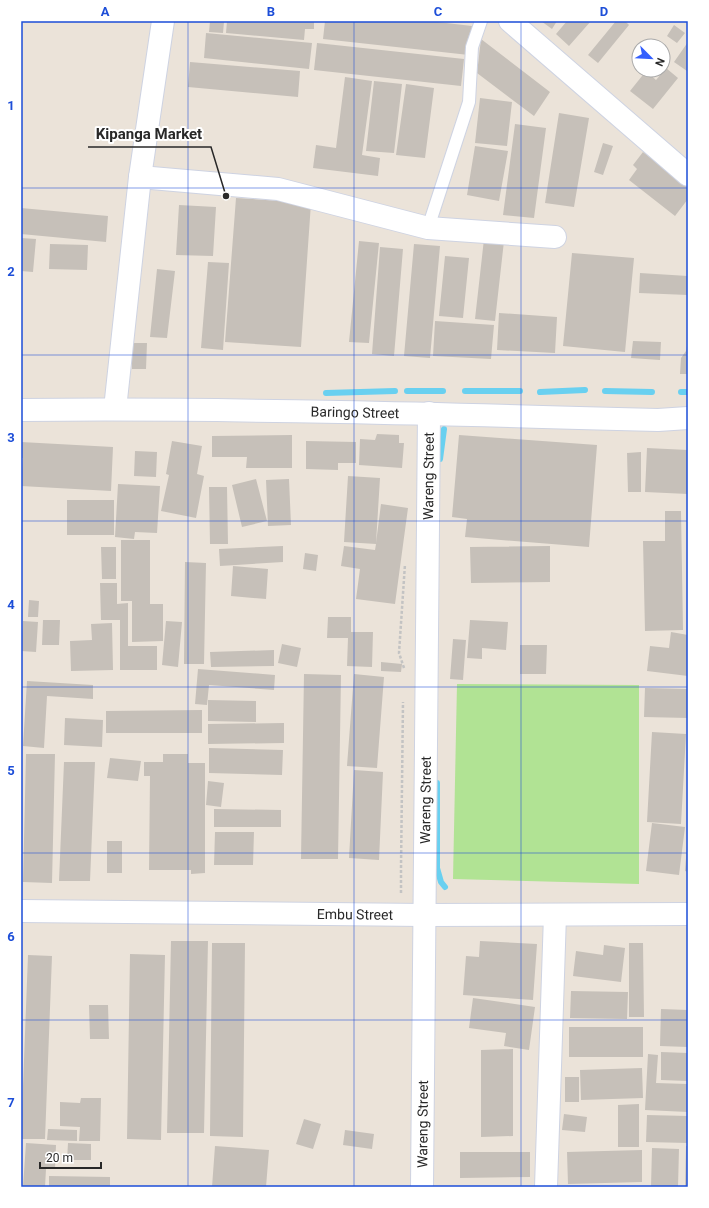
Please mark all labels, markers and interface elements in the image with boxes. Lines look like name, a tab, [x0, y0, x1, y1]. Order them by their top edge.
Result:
text: A	[101, 4, 110, 19]
text: B	[267, 4, 275, 19]
text: C	[434, 4, 443, 19]
text: D	[600, 4, 608, 19]
north arrow	[631, 38, 671, 78]
text: N	[652, 56, 667, 68]
text: 1	[7, 98, 15, 113]
callout: Kipanga Market	[88, 120, 211, 147]
text: Kipanga Market	[96, 125, 202, 143]
text: 2	[7, 264, 15, 279]
street label: Baringo Street	[311, 403, 400, 421]
text: 3	[7, 430, 15, 445]
street label: Wareng Street	[420, 432, 437, 520]
text: 4	[7, 597, 15, 612]
street label: Wareng Street	[417, 756, 434, 844]
text: 5	[7, 763, 15, 778]
street label: Embu Street	[317, 906, 394, 923]
text: 6	[7, 929, 15, 944]
street label: Wareng Street	[414, 1080, 431, 1168]
text: 7	[7, 1095, 15, 1110]
scale bar	[40, 1144, 101, 1170]
text: 20 m	[46, 1151, 73, 1165]

